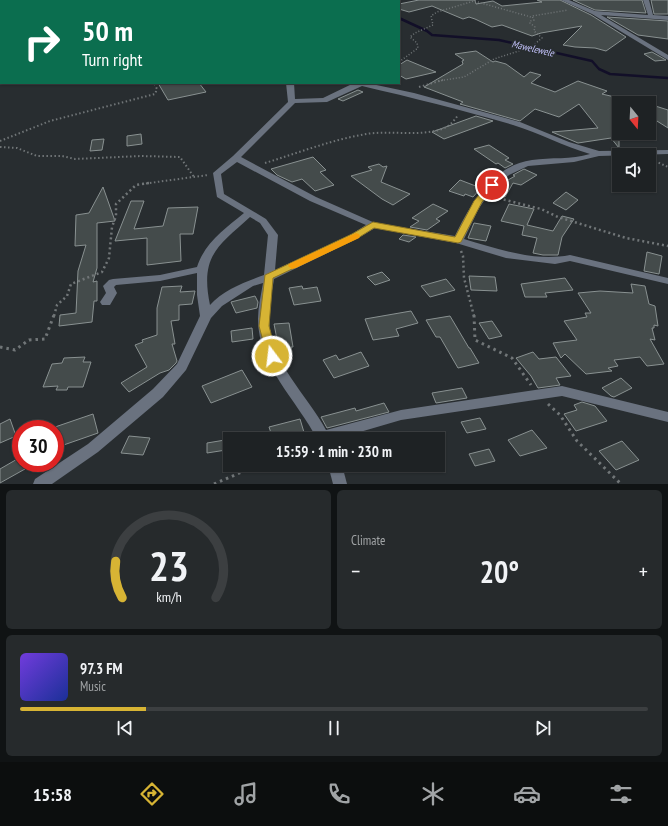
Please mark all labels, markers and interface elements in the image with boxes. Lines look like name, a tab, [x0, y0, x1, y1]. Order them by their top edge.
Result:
text: 50 m	[82, 12, 133, 49]
icon: right	[16, 16, 68, 68]
water label: Mawelewele	[510, 37, 556, 60]
text: Turn right	[82, 48, 142, 71]
north arrow	[612, 96, 656, 140]
map controls	[612, 96, 656, 192]
button: sound	[612, 148, 656, 192]
pin	[475, 168, 509, 202]
icon: arrive	[481, 174, 503, 196]
position arrow	[251, 335, 293, 377]
speed limit sign: 30	[12, 420, 64, 472]
text: 15:59 · 1 min · 230 m	[276, 442, 392, 461]
text: Climate	[351, 532, 385, 549]
text: 23	[149, 538, 188, 591]
text: 20°	[480, 552, 519, 591]
text: −	[351, 557, 360, 585]
text: +	[639, 557, 648, 585]
text: km/h	[156, 586, 181, 605]
text: 97.3 FM	[80, 659, 123, 678]
text: Music	[80, 678, 106, 695]
icon: previous	[114, 717, 136, 739]
icon: pause	[323, 717, 345, 739]
icon: next	[532, 717, 554, 739]
icon: directions	[138, 780, 166, 808]
icon: music	[232, 780, 260, 808]
icon: phone	[325, 780, 353, 808]
icon: climate	[419, 780, 447, 808]
icon: car	[513, 780, 541, 808]
icon: filters	[607, 780, 635, 808]
text: 15:58	[33, 783, 72, 806]

